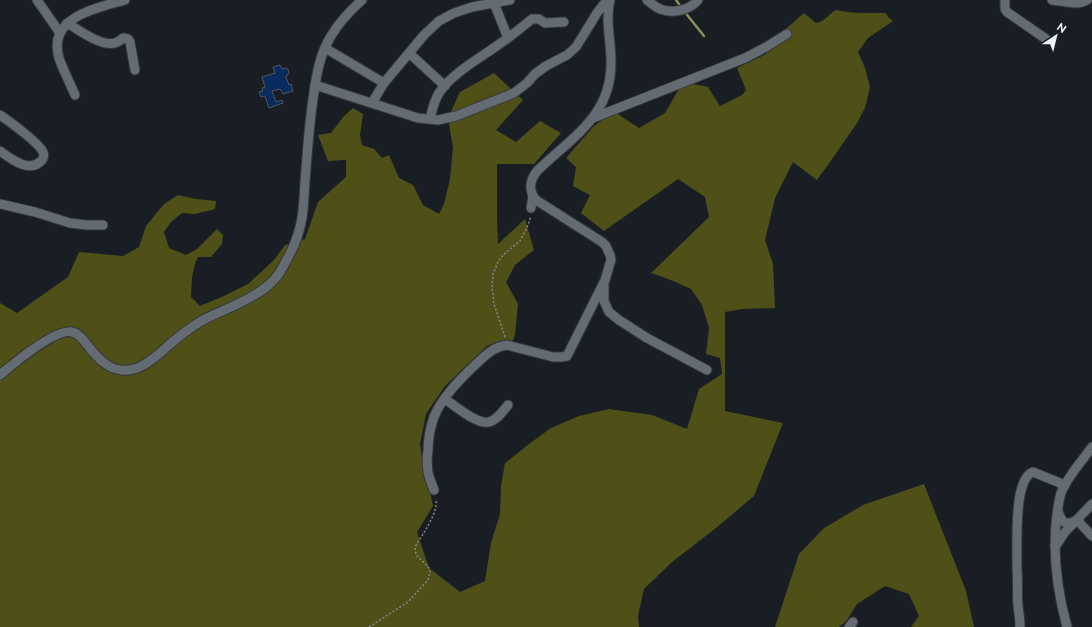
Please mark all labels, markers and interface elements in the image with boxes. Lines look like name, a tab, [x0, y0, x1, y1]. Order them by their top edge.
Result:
north arrow	[1036, 16, 1076, 56]
text: N	[1054, 20, 1069, 36]

